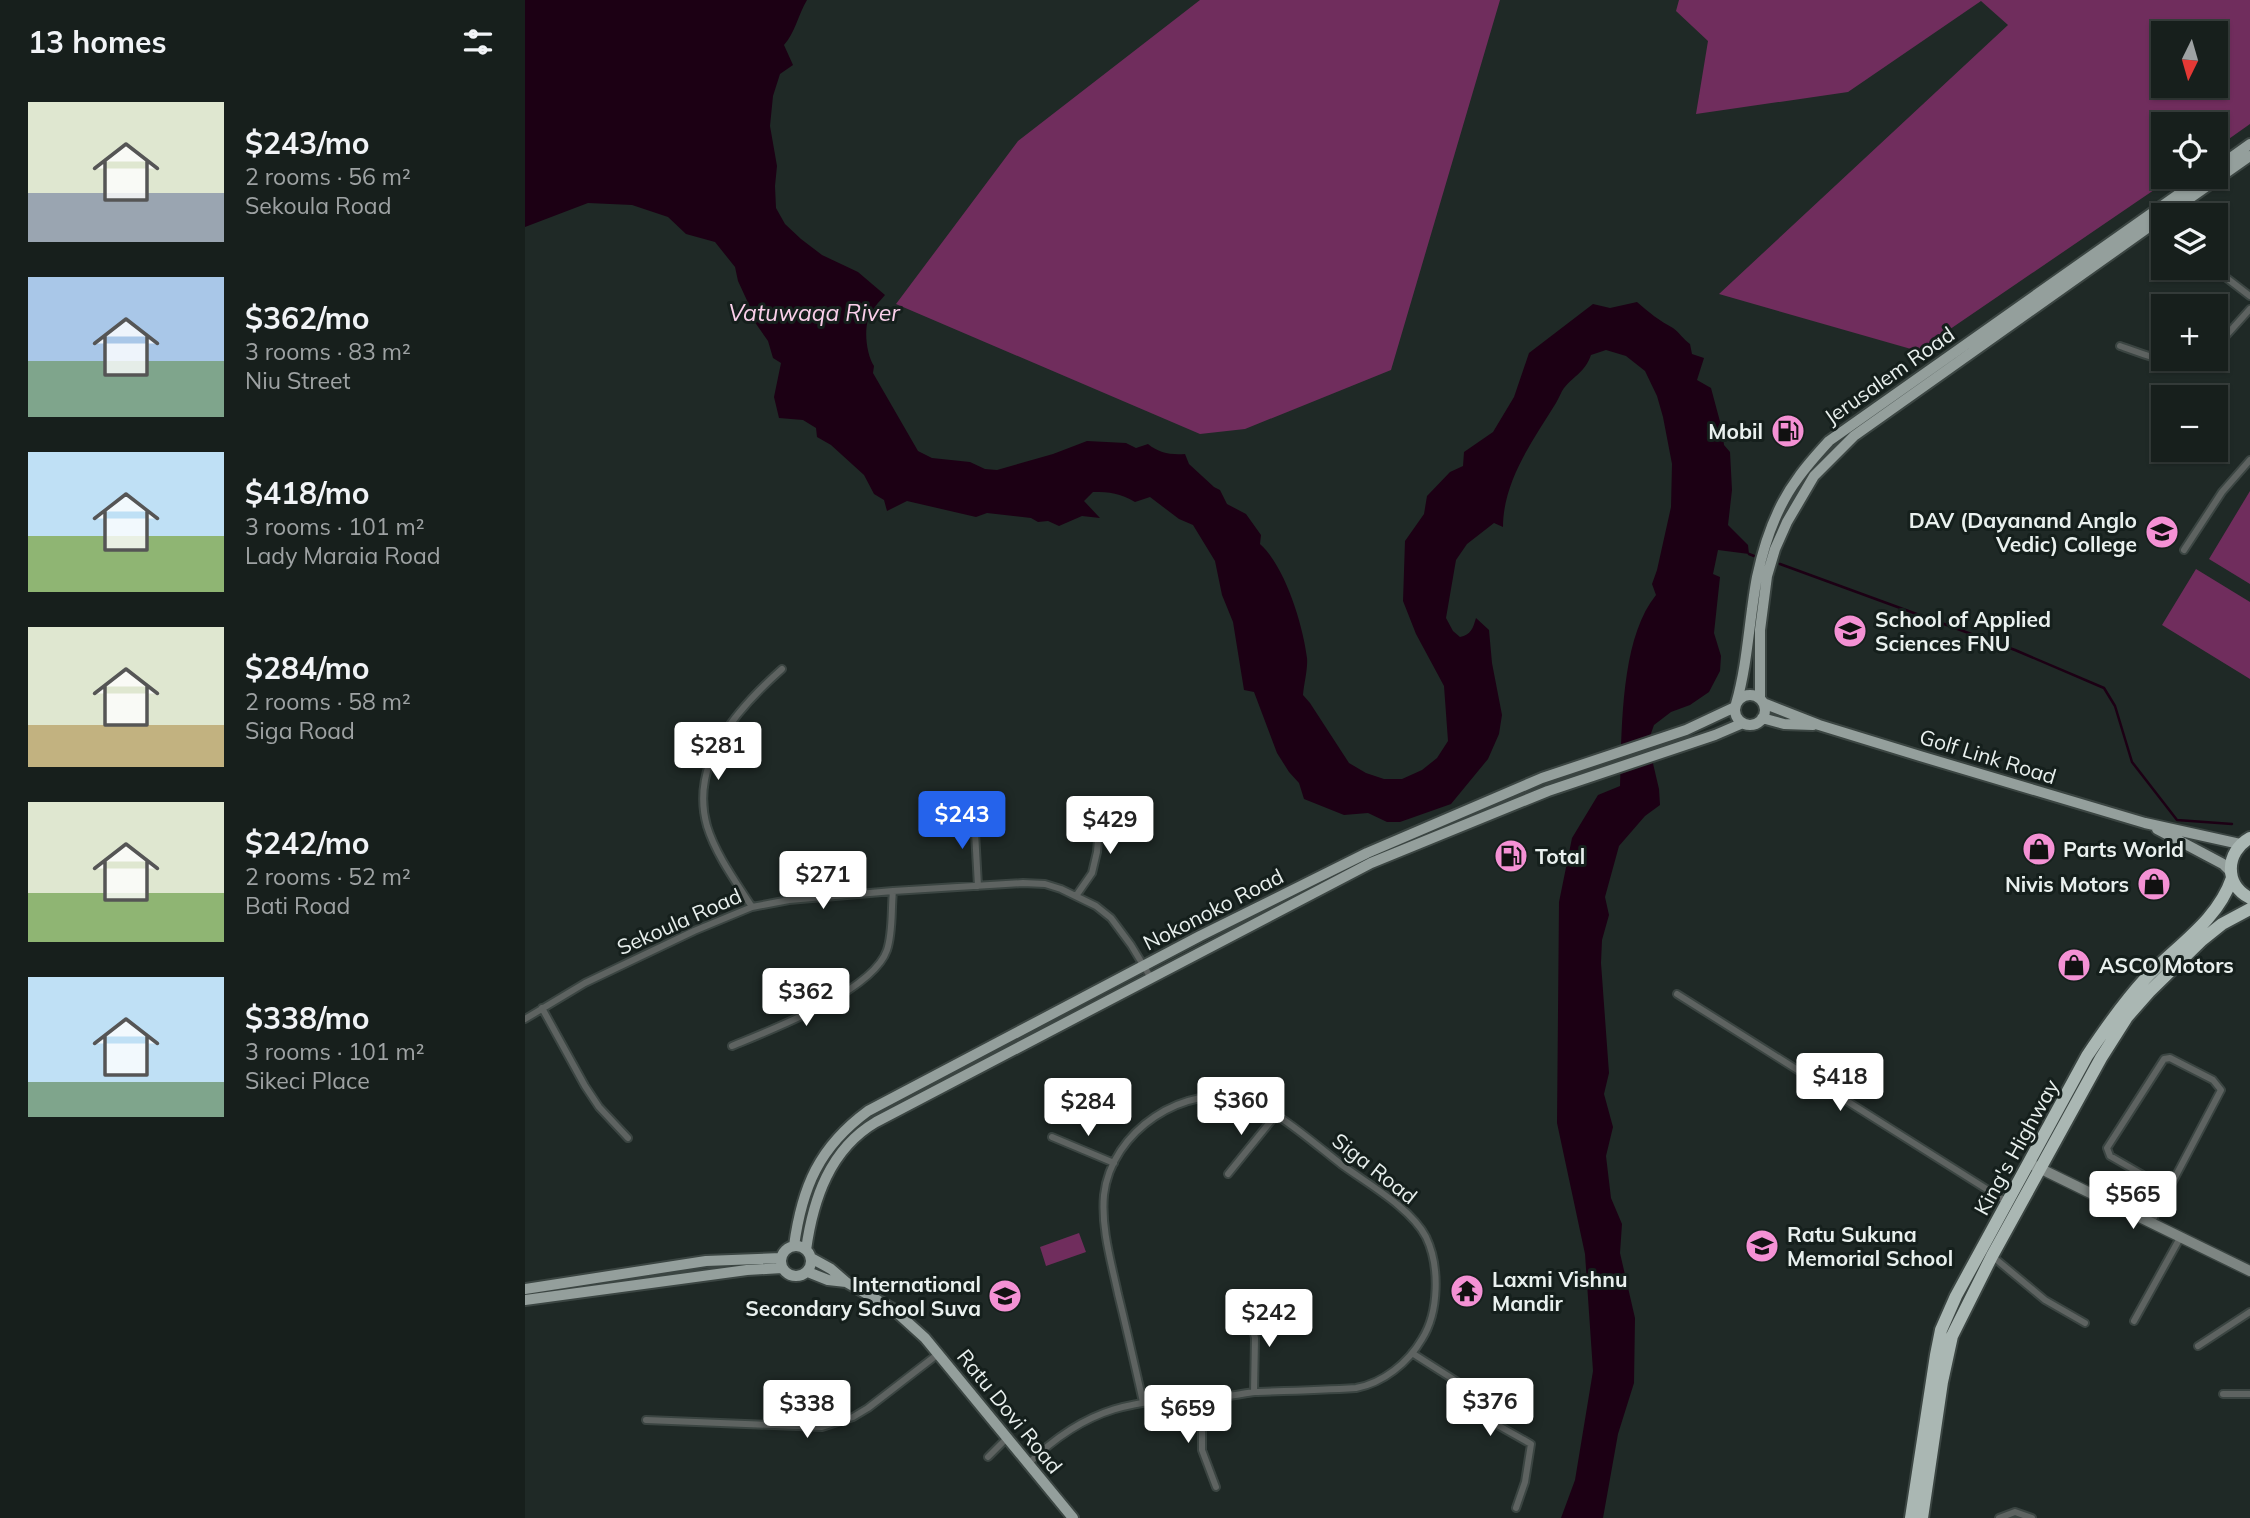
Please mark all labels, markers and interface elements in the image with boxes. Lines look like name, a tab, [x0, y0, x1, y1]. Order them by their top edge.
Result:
north arrow	[2151, 21, 2228, 98]
map controls	[2151, 21, 2228, 462]
text: 13 homes	[28, 23, 167, 61]
icon: filters	[459, 23, 497, 61]
button: locate	[2151, 112, 2228, 189]
text: $243/mo	[245, 124, 369, 162]
icon: home	[84, 130, 168, 214]
text: 2 rooms · 56 m²	[245, 162, 411, 191]
text: Sekoula Road	[245, 191, 391, 220]
button: layers	[2151, 203, 2228, 280]
button: +	[2151, 294, 2228, 371]
water label: Vatuwaqa River	[728, 298, 901, 327]
text: $362/mo	[245, 299, 369, 337]
icon: home	[84, 305, 168, 389]
street label: Jerusalem Road	[1819, 320, 1959, 430]
text: 3 rooms · 83 m²	[245, 337, 411, 366]
text: Niu Street	[245, 366, 351, 395]
button: −	[2151, 385, 2228, 462]
fuel station icon: Mobil	[1769, 412, 1807, 450]
place label: Mobil	[1708, 418, 1763, 444]
text: $418/mo	[245, 474, 369, 512]
icon: home	[84, 480, 168, 564]
place label: DAV (Dayanand Anglo Vedic) College	[1909, 507, 2137, 557]
text: 3 rooms · 101 m²	[245, 512, 425, 541]
school or university icon: DAV (Dayanand Anglo Vedic) College	[2143, 513, 2181, 551]
text: Lady Maraia Road	[245, 541, 441, 570]
place label: School of Applied Sciences FNU	[1875, 606, 2051, 656]
school or university icon: School of Applied Sciences FNU	[1831, 612, 1869, 650]
text: $284/mo	[245, 649, 369, 687]
icon: home	[84, 655, 168, 739]
text: 2 rooms · 58 m²	[245, 687, 411, 716]
text: Siga Road	[245, 716, 355, 745]
pin: $281	[677, 722, 759, 782]
street label: Golf Link Road	[1917, 723, 2059, 789]
text: $281	[690, 730, 746, 759]
pin: $243	[921, 792, 1003, 851]
pin: $429	[1069, 796, 1151, 856]
text: $243	[934, 799, 990, 828]
text: $429	[1082, 804, 1138, 833]
text: $242/mo	[245, 824, 369, 862]
icon: home	[84, 830, 168, 914]
shop icon: Parts World	[2020, 830, 2058, 868]
place label: Parts World	[2063, 836, 2184, 862]
fuel station icon: Total	[1492, 837, 1530, 875]
place label: Total	[1535, 843, 1585, 869]
pin: $271	[782, 852, 864, 911]
text: $271	[795, 859, 851, 888]
text: 2 rooms · 52 m²	[245, 862, 411, 891]
street label: Nokonoko Road	[1138, 862, 1288, 956]
shop icon: Nivis Motors	[2135, 865, 2173, 903]
place label: Nivis Motors	[2005, 871, 2129, 897]
street label: Sekoula Road	[613, 882, 745, 960]
text: Bati Road	[245, 891, 350, 920]
shop icon: ASCO Motors	[2055, 946, 2093, 984]
place label: ASCO Motors	[2099, 952, 2234, 978]
pin: $362	[765, 968, 847, 1028]
text: $362	[778, 976, 834, 1005]
text: $338/mo	[245, 999, 369, 1037]
icon: home	[84, 1005, 168, 1089]
text: 3 rooms · 101 m²	[245, 1037, 425, 1066]
pin: $418	[1799, 1054, 1881, 1113]
text: $418	[1812, 1061, 1868, 1090]
text: Sikeci Place	[245, 1066, 370, 1095]
street label: King's Highway	[1968, 1074, 2064, 1220]
pin: $284	[1047, 1078, 1129, 1138]
pin: $360	[1200, 1078, 1282, 1137]
text: $360	[1213, 1085, 1269, 1114]
text: $284	[1060, 1086, 1116, 1115]
street label: Siga Road	[1327, 1127, 1423, 1209]
pin: $565	[2092, 1172, 2174, 1231]
text: $565	[2105, 1179, 2161, 1208]
place label: Ratu Sukuna Memorial School	[1787, 1221, 1953, 1271]
school or university icon: Ratu Sukuna Memorial School	[1743, 1227, 1781, 1265]
place label: Laxmi Vishnu Mandir	[1492, 1266, 1627, 1316]
place label: International Secondary School Suva	[745, 1271, 981, 1321]
temple icon: Laxmi Vishnu Mandir	[1448, 1272, 1486, 1310]
school or university icon: International Secondary School Suva	[986, 1277, 1024, 1315]
pin: $242	[1228, 1290, 1310, 1349]
text: $242	[1241, 1297, 1297, 1326]
street label: Ratu Dovi Road	[952, 1343, 1068, 1479]
pin: $376	[1449, 1378, 1531, 1438]
pin: $338	[766, 1380, 848, 1440]
pin: $659	[1147, 1386, 1229, 1445]
text: $376	[1462, 1386, 1518, 1415]
text: $338	[779, 1388, 835, 1417]
text: $659	[1160, 1393, 1216, 1422]

